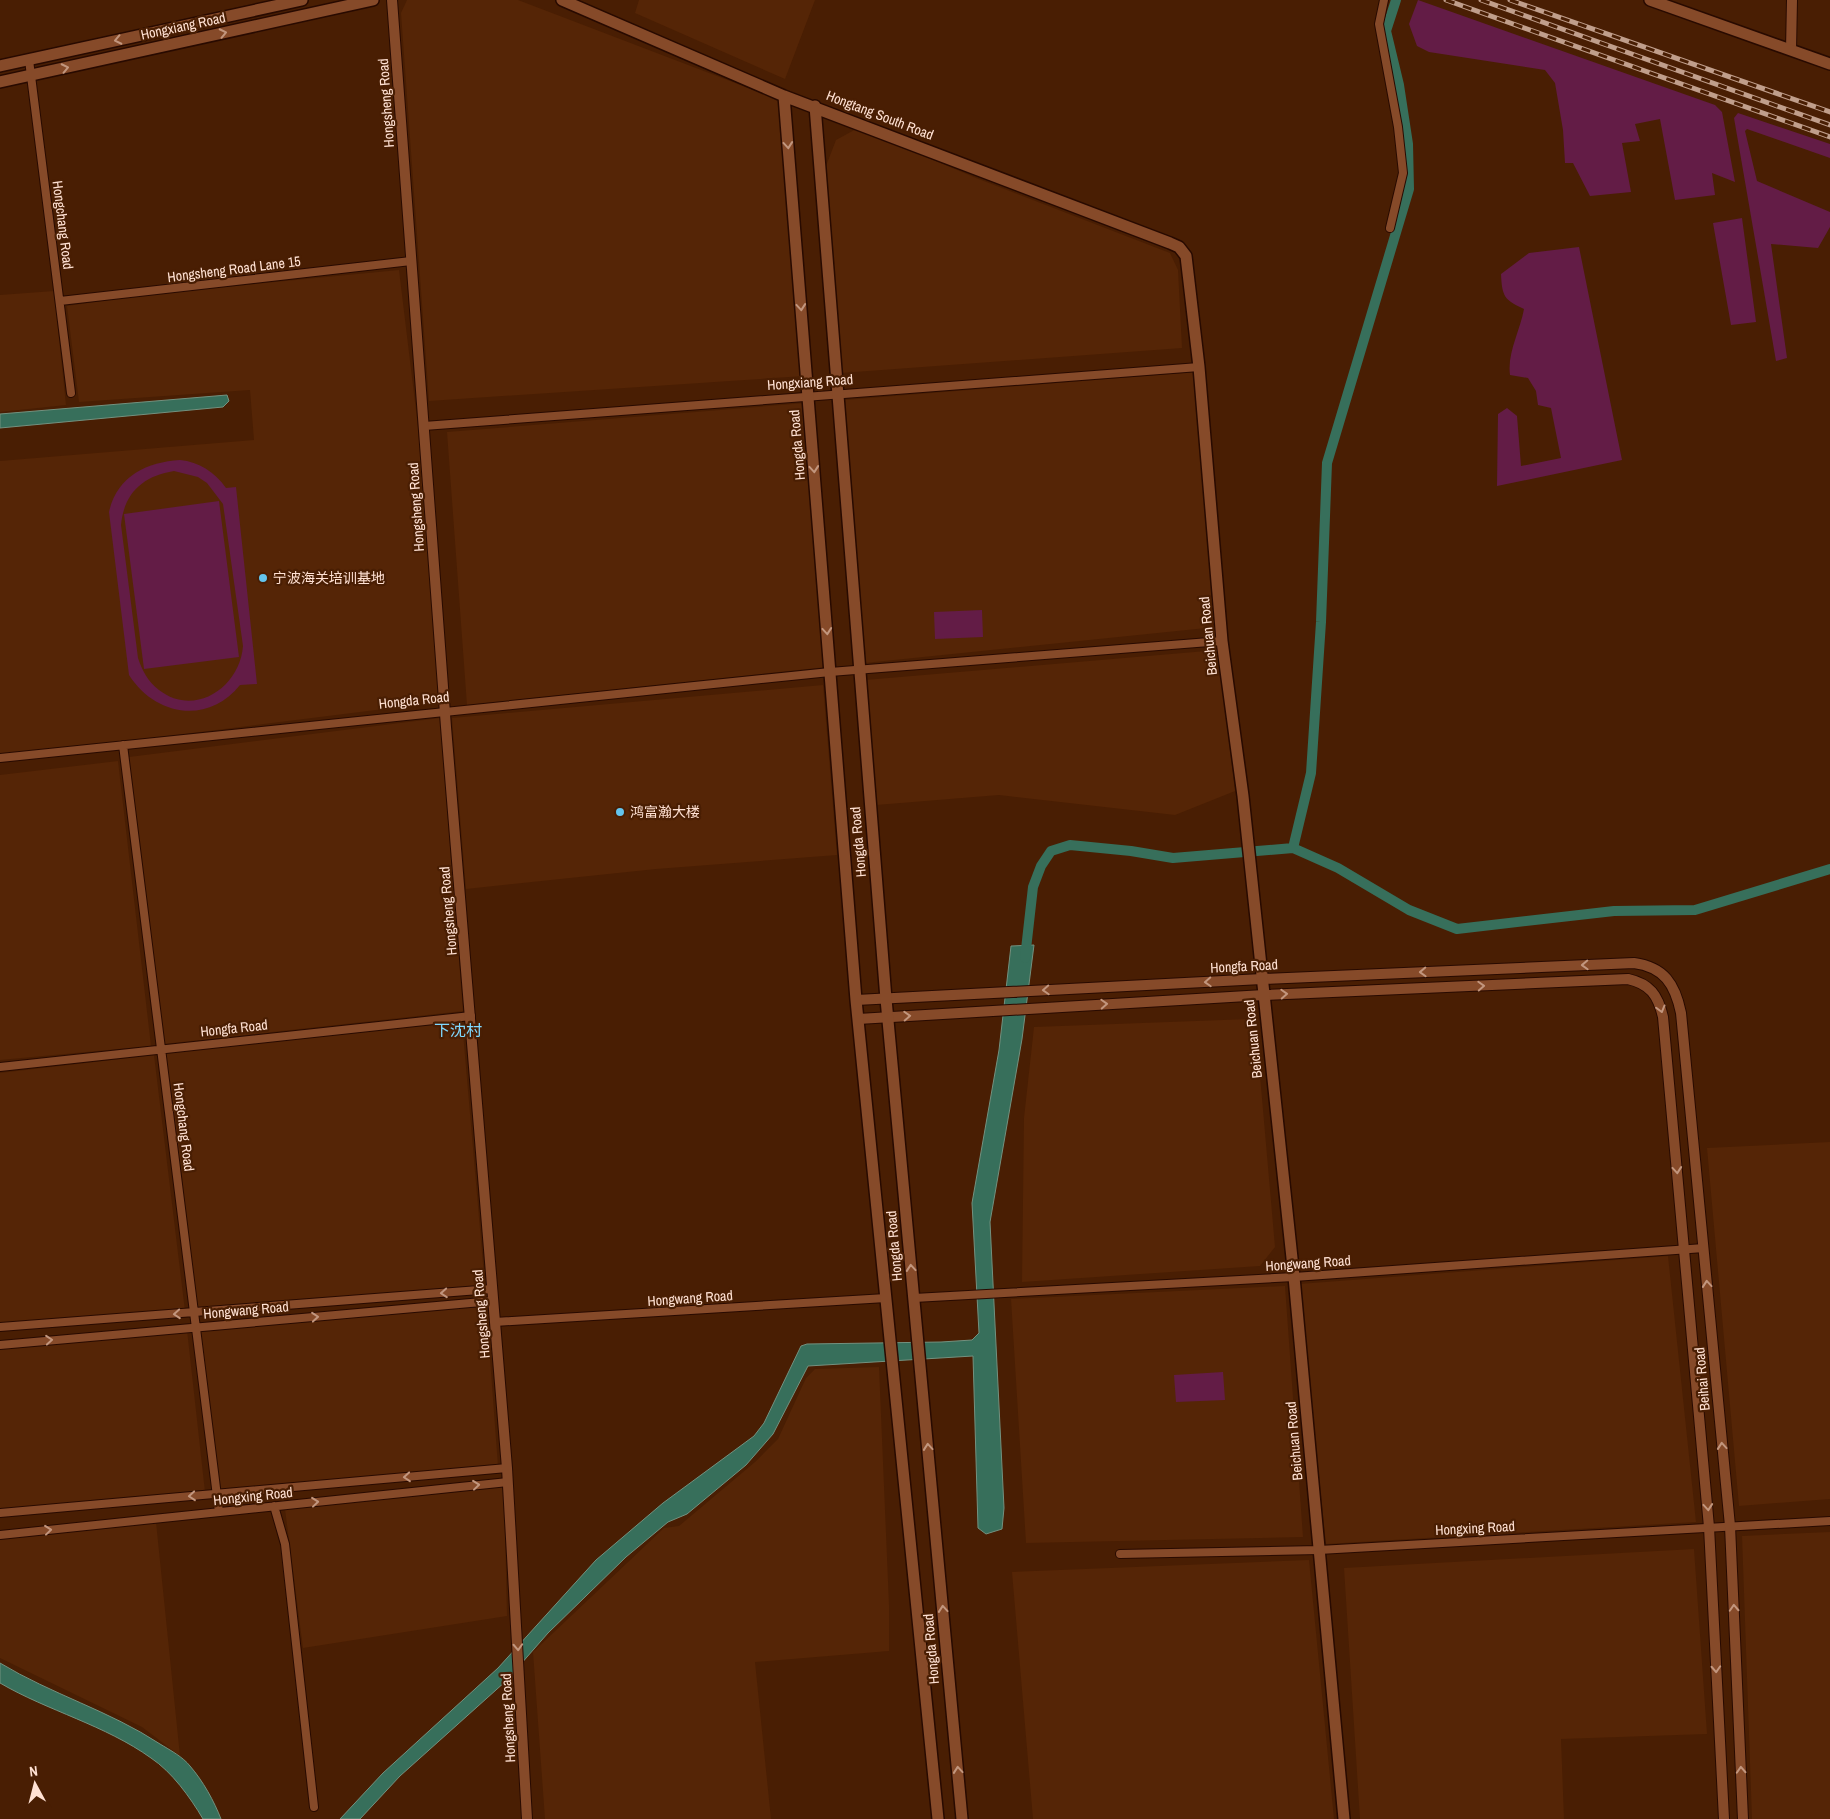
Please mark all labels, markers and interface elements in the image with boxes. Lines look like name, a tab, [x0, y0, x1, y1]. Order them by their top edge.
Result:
street label: Hongxiang Road	[139, 8, 227, 44]
one-way arrow	[219, 28, 228, 39]
one-way arrow	[113, 35, 122, 45]
street label: Hongsheng Road	[374, 58, 398, 148]
one-way arrow	[60, 63, 69, 74]
street label: Hongtang South Road	[824, 86, 936, 144]
one-way arrow	[782, 141, 793, 149]
street label: Hongchang Road	[49, 180, 77, 270]
street label: Hongsheng Road Lane 15	[166, 252, 302, 286]
one-way arrow	[795, 303, 806, 311]
street label: Hongxiang Road	[766, 370, 854, 394]
street label: Hongda Road	[785, 409, 809, 481]
street label: Hongsheng Road	[404, 462, 428, 552]
one-way arrow	[808, 465, 819, 473]
place label: 宁波海关培训基地	[273, 569, 385, 587]
marker: 宁波海关培训基地	[257, 572, 269, 584]
street label: Beichuan Road	[1195, 596, 1221, 676]
one-way arrow	[821, 627, 832, 635]
street label: Hongda Road	[378, 687, 450, 713]
place label: 鸿富瀚大楼	[630, 803, 700, 821]
marker: 鸿富瀚大楼	[614, 806, 626, 818]
street label: Hongda Road	[846, 806, 870, 878]
street label: Hongsheng Road	[435, 866, 461, 956]
street label: Hongfa Road	[1210, 955, 1278, 977]
one-way arrow	[1581, 959, 1589, 970]
one-way arrow	[1418, 966, 1426, 977]
one-way arrow	[1204, 976, 1212, 987]
one-way arrow	[1477, 980, 1485, 991]
one-way arrow	[1041, 985, 1049, 996]
one-way arrow	[1280, 989, 1288, 1000]
one-way arrow	[1100, 999, 1108, 1010]
street label: Beichuan Road	[1240, 999, 1266, 1079]
one-way arrow	[1656, 1004, 1666, 1012]
one-way arrow	[903, 1010, 911, 1021]
street label: Hongfa Road	[199, 1016, 269, 1040]
district label: 下沈村	[434, 1019, 482, 1041]
street label: Hongchang Road	[170, 1082, 198, 1172]
one-way arrow	[1672, 1167, 1683, 1175]
street label: Hongda Road	[882, 1210, 906, 1282]
street label: Hongwang Road	[1265, 1251, 1351, 1275]
one-way arrow	[906, 1263, 917, 1271]
street label: Hongsheng Road	[468, 1269, 494, 1359]
one-way arrow	[1702, 1280, 1713, 1288]
street label: Hongwang Road	[647, 1286, 733, 1310]
one-way arrow	[439, 1287, 447, 1298]
street label: Hongwang Road	[203, 1297, 289, 1323]
one-way arrow	[173, 1308, 181, 1319]
one-way arrow	[311, 1311, 319, 1322]
one-way arrow	[45, 1335, 53, 1346]
street label: Beihai Road	[1690, 1346, 1714, 1412]
street label: Beichuan Road	[1282, 1401, 1306, 1481]
one-way arrow	[1717, 1442, 1728, 1450]
one-way arrow	[922, 1443, 933, 1451]
one-way arrow	[402, 1471, 410, 1482]
one-way arrow	[473, 1480, 481, 1491]
street label: Hongxing Road	[212, 1483, 294, 1509]
one-way arrow	[188, 1490, 196, 1501]
one-way arrow	[311, 1497, 319, 1508]
one-way arrow	[1702, 1503, 1713, 1511]
street label: Hongxing Road	[1435, 1517, 1515, 1539]
one-way arrow	[45, 1524, 53, 1535]
one-way arrow	[937, 1604, 948, 1612]
one-way arrow	[1728, 1604, 1739, 1612]
street label: Hongda Road	[919, 1613, 943, 1685]
one-way arrow	[513, 1643, 524, 1651]
one-way arrow	[1711, 1665, 1722, 1673]
street label: Hongsheng Road	[497, 1673, 519, 1763]
north arrow	[10, 1759, 60, 1809]
text: N	[28, 1762, 39, 1781]
one-way arrow	[953, 1766, 964, 1774]
one-way arrow	[1736, 1766, 1747, 1774]

